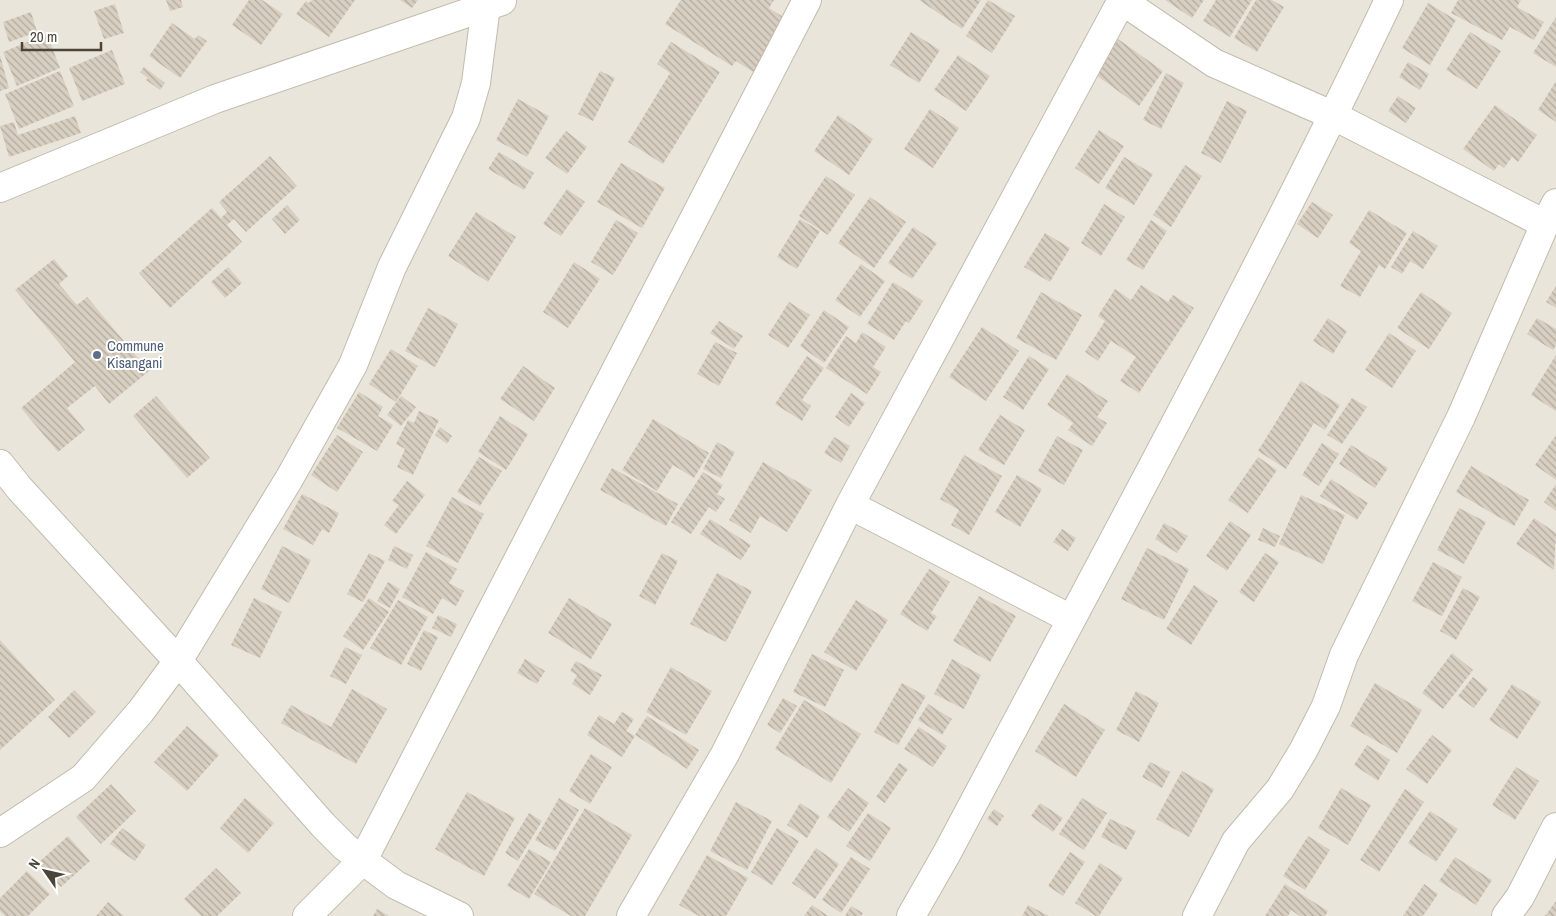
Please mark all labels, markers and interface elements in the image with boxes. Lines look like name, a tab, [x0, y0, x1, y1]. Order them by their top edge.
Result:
scale bar	[22, 20, 101, 52]
text: 20 m	[30, 26, 57, 47]
place label: Commune Kisangani	[107, 335, 164, 373]
marker: Commune Kisangani	[91, 349, 103, 361]
north arrow	[20, 846, 70, 896]
text: N	[24, 855, 44, 872]

